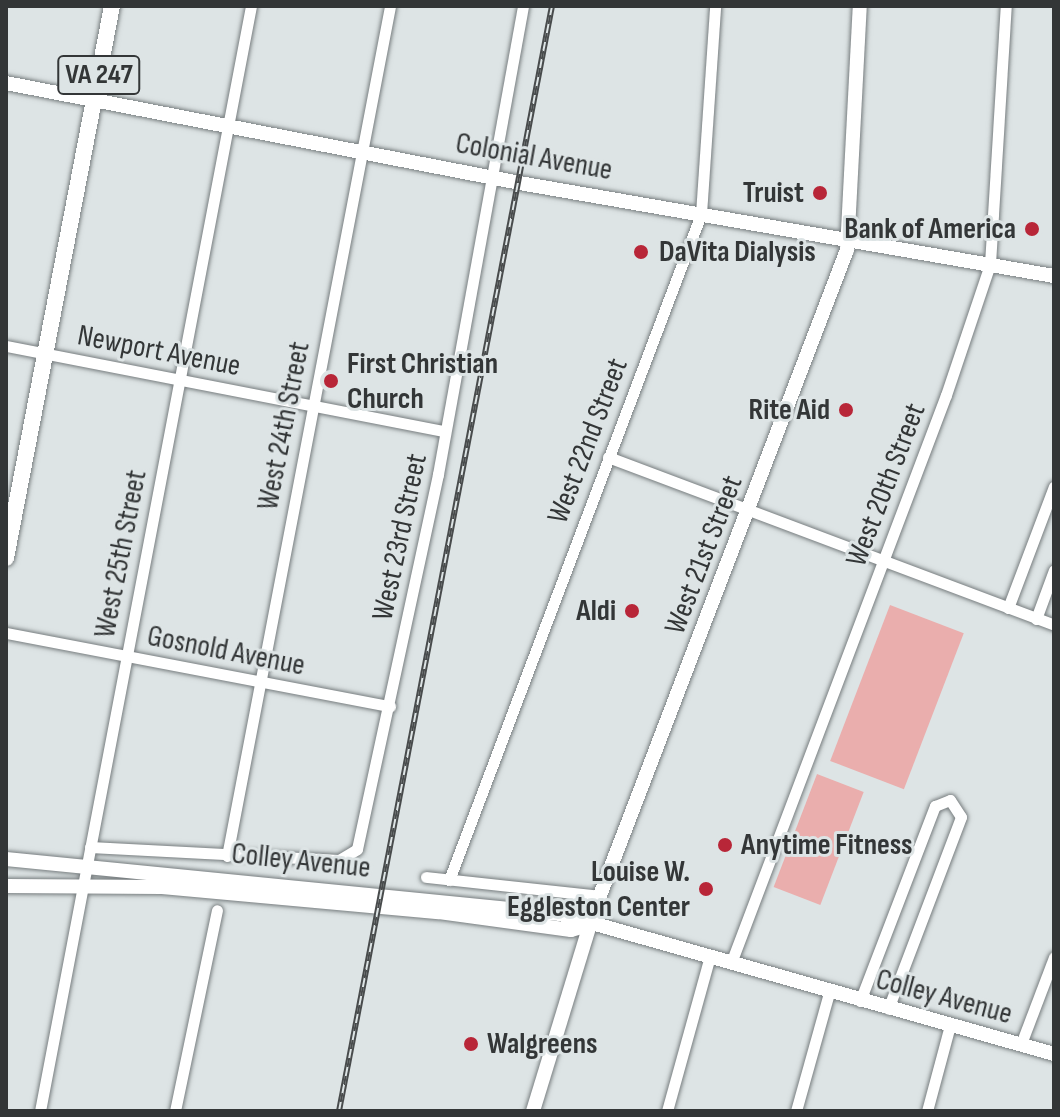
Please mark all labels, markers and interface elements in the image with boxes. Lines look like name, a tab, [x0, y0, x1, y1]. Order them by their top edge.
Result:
road number: VA 247	[57, 51, 141, 99]
street label: Colonial Avenue	[453, 126, 615, 188]
place label: Truist	[743, 175, 804, 211]
marker: Truist	[811, 184, 829, 202]
place label: Bank of America	[844, 211, 1016, 247]
marker: Bank of America	[1023, 220, 1041, 238]
place label: DaVita Dialysis	[659, 234, 816, 270]
marker: DaVita Dialysis	[630, 241, 652, 263]
street label: Newport Avenue	[74, 318, 244, 384]
street label: West 24th Street	[250, 339, 318, 513]
place label: First Christian Church	[347, 346, 498, 416]
street label: West 22nd Street	[540, 353, 636, 529]
marker: First Christian Church	[322, 372, 340, 390]
place label: Rite Aid	[748, 392, 830, 428]
street label: West 20th Street	[838, 398, 934, 572]
marker: Rite Aid	[837, 401, 855, 419]
street label: West 23rd Street	[365, 450, 435, 624]
street label: West 25th Street	[87, 467, 155, 641]
street label: West 21st Street	[657, 471, 751, 639]
place label: Aldi	[576, 593, 616, 629]
marker: Aldi	[623, 602, 641, 620]
street label: Gosnold Avenue	[144, 618, 308, 684]
place label: Anytime Fitness	[741, 827, 913, 863]
street label: Colley Avenue	[230, 836, 372, 886]
marker: Anytime Fitness	[716, 836, 734, 854]
place label: Louise W. Eggleston Center	[507, 854, 690, 924]
marker: Louise W. Eggleston Center	[697, 880, 715, 898]
street label: Colley Avenue	[872, 962, 1016, 1032]
place label: Walgreens	[487, 1026, 598, 1062]
marker: Walgreens	[462, 1035, 480, 1053]

